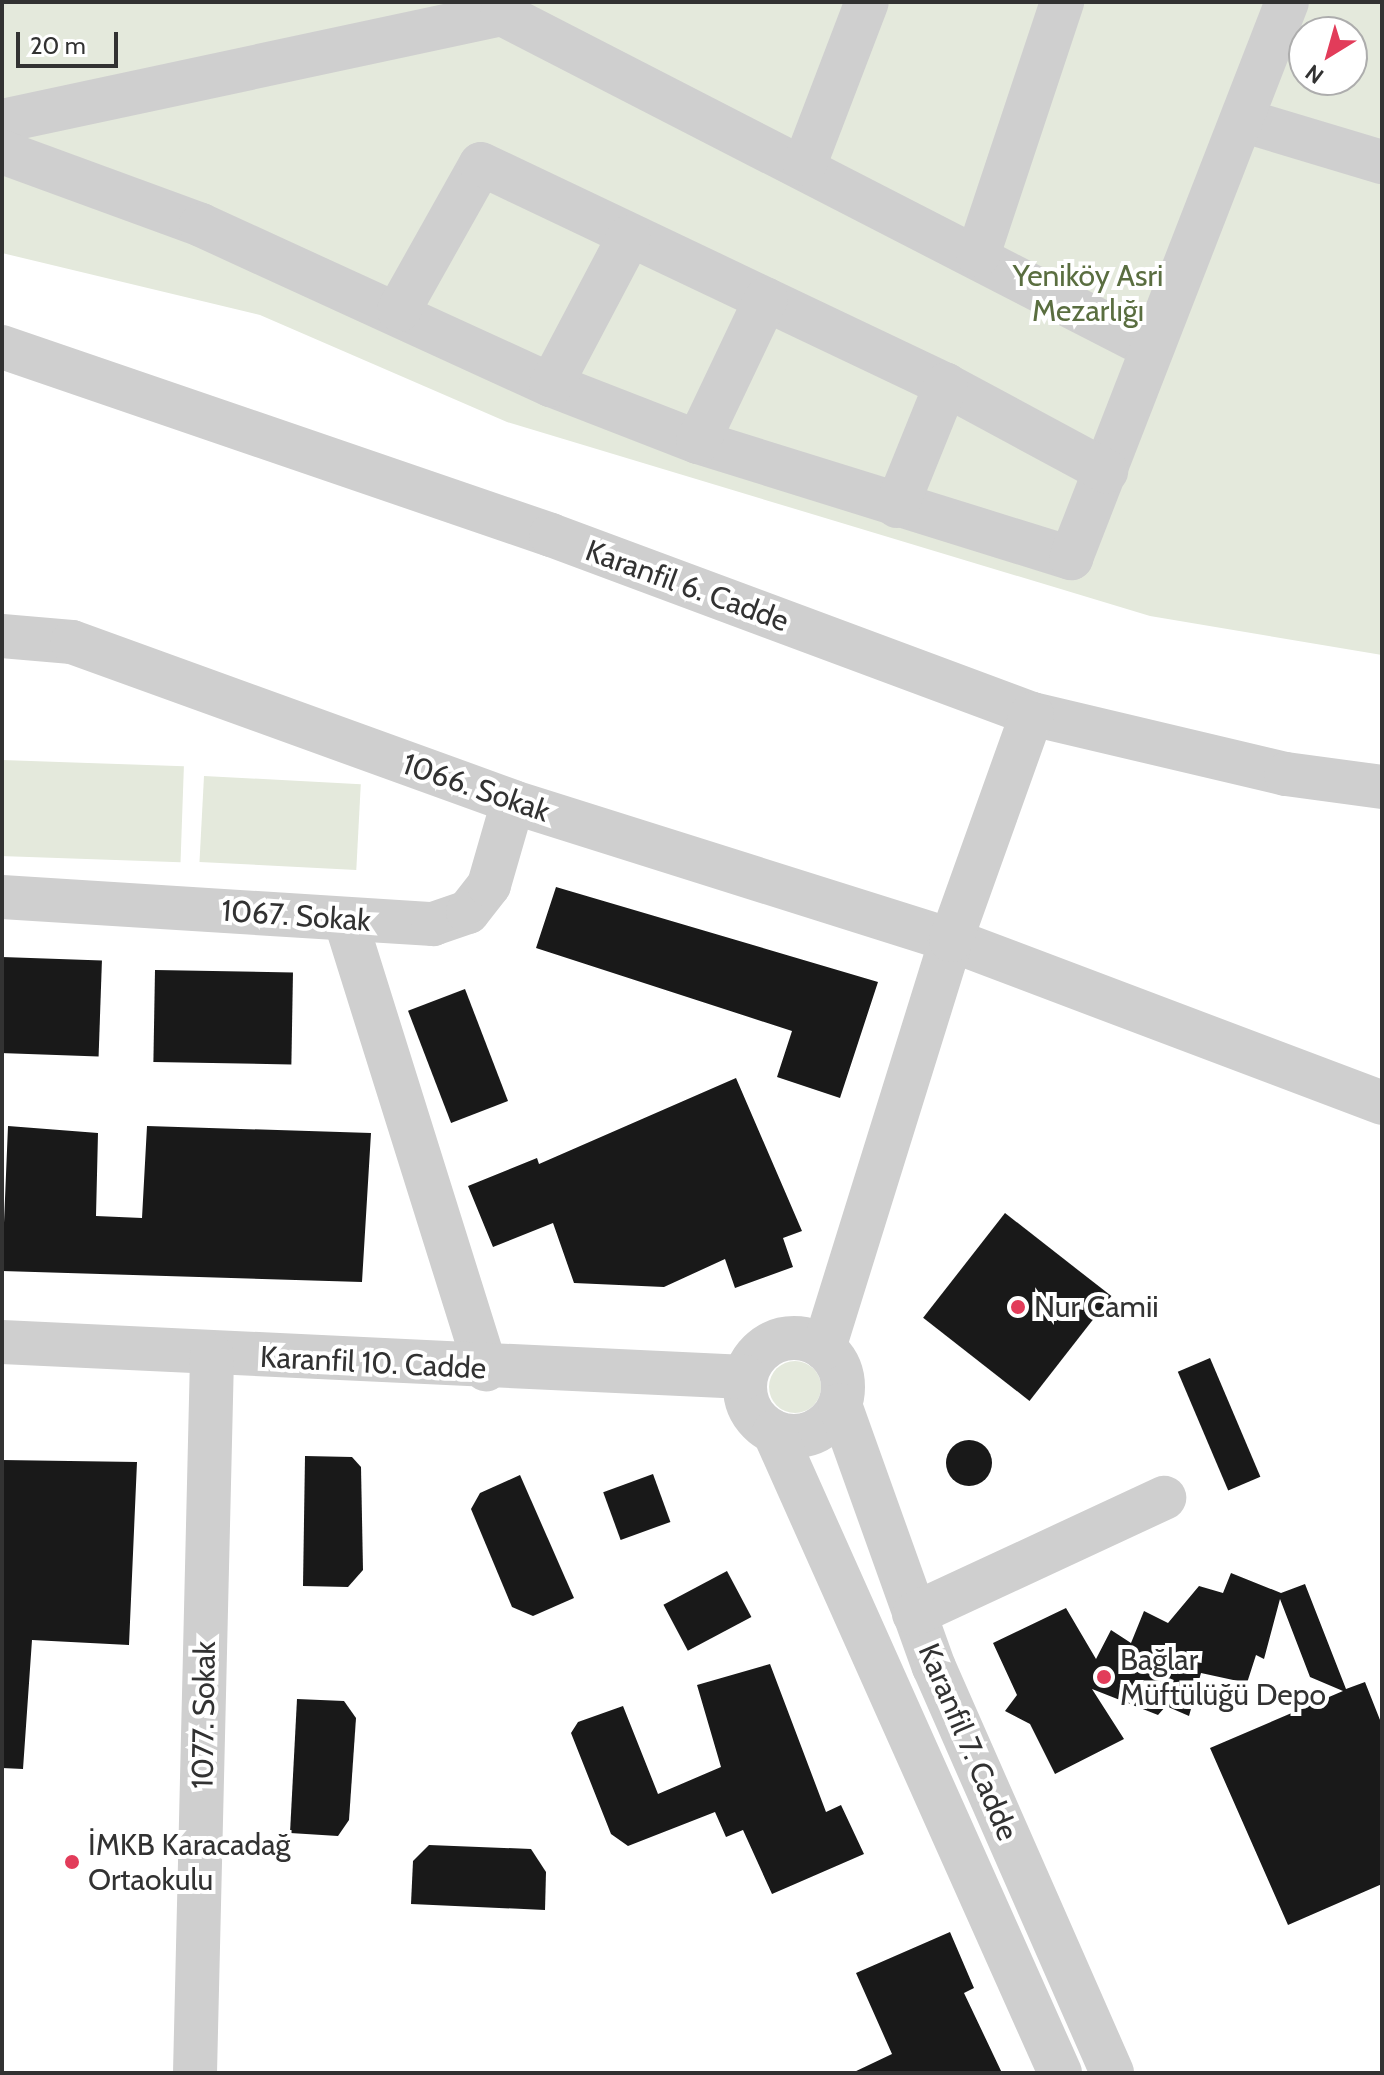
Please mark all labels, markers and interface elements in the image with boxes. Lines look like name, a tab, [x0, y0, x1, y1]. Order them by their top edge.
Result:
scale bar	[20, 16, 122, 66]
north arrow	[1288, 16, 1368, 96]
text: 20 m	[30, 31, 86, 60]
text: N	[1300, 59, 1329, 89]
park label: Yeniköy Asri Mezarlığı	[1013, 258, 1163, 328]
street label: Karanfil 6. Cadde	[581, 533, 793, 639]
street label: 1066. Sokak	[398, 746, 554, 830]
street label: 1067. Sokak	[220, 893, 372, 939]
place label: Nur Camii	[1034, 1289, 1159, 1325]
marker: Nur Camii	[1009, 1298, 1027, 1316]
street label: Karanfil 10. Cadde	[259, 1339, 487, 1387]
street label: Karanfil 7. Cadde	[910, 1638, 1026, 1846]
street label: 1077. Sokak	[185, 1641, 223, 1789]
place label: Bağlar Müftülüğü Depo	[1120, 1642, 1326, 1712]
marker: Bağlar Müftülüğü Depo	[1095, 1668, 1113, 1686]
place label: İMKB Karacadağ Ortaokulu	[88, 1827, 291, 1898]
marker: İMKB Karacadağ Ortaokulu	[63, 1853, 81, 1871]

